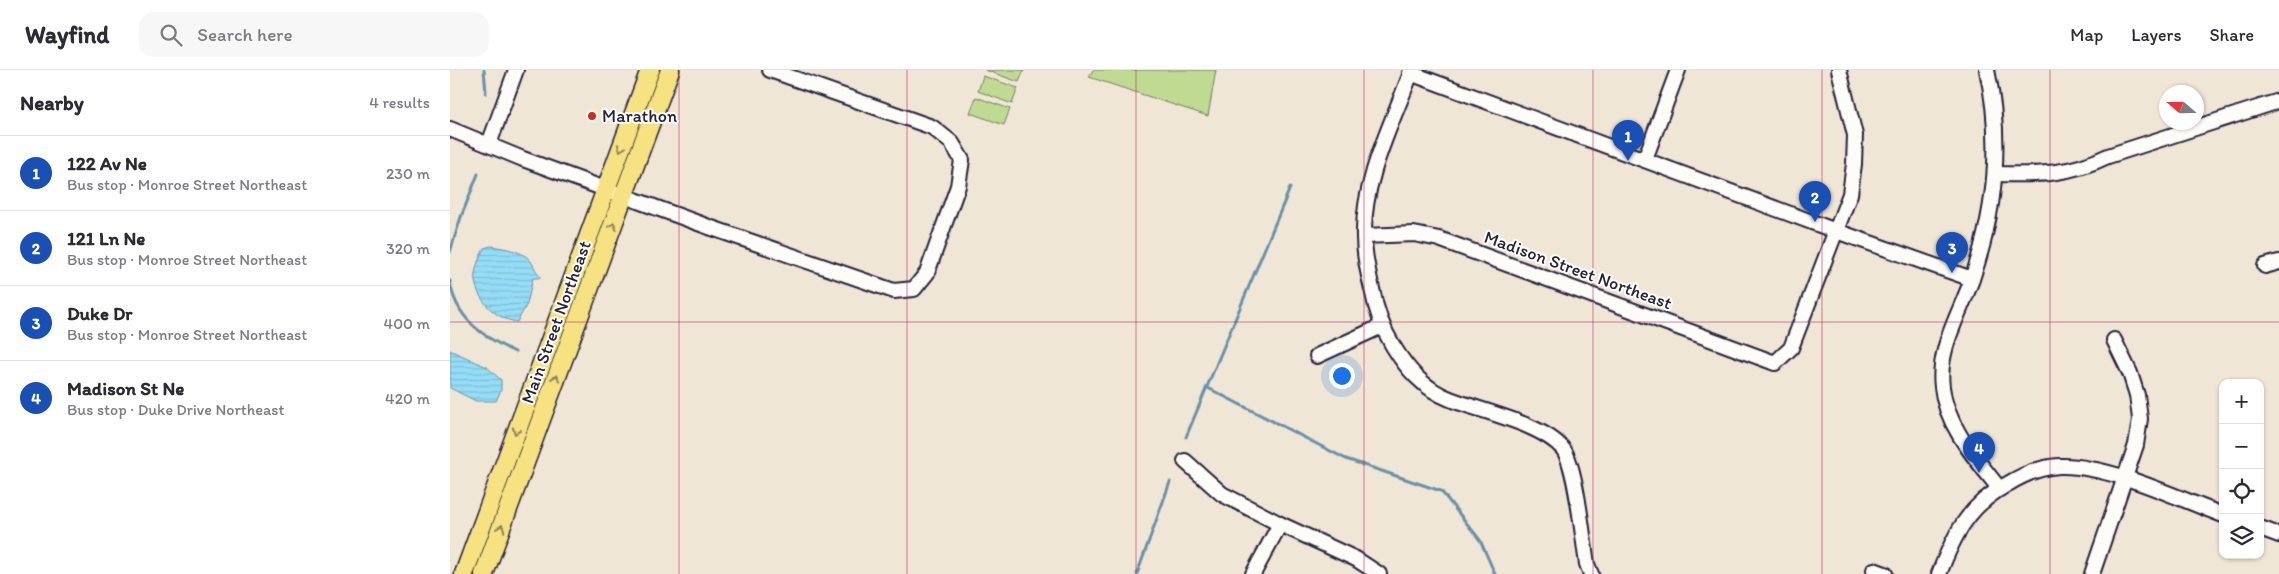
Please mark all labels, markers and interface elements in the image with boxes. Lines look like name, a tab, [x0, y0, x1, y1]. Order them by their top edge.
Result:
search box	[139, 12, 489, 57]
text: Wayfind	[25, 20, 109, 49]
icon: search	[157, 21, 185, 49]
text: Search here	[197, 23, 293, 46]
text: Map	[2070, 24, 2103, 46]
text: Layers	[2131, 24, 2181, 46]
text: Share	[2209, 24, 2254, 46]
north arrow	[2159, 85, 2204, 130]
text: Nearby	[20, 90, 84, 115]
text: 4 results	[369, 93, 430, 112]
place label: Marathon	[602, 105, 677, 127]
marker: Marathon	[586, 110, 598, 122]
pin: 1	[1612, 120, 1644, 161]
one-way arrow	[617, 144, 627, 152]
text: 122 Av Ne	[67, 152, 147, 175]
text: 1	[32, 164, 40, 183]
text: 230 m	[386, 164, 430, 183]
text: Bus stop · Monroe Street Northeast	[67, 175, 307, 194]
pin: 2	[1799, 181, 1831, 222]
one-way arrow	[607, 222, 617, 230]
street label: Madison Street Northeast	[1481, 226, 1675, 314]
text: 121 Ln Ne	[67, 227, 145, 250]
pin: 3	[1936, 232, 1968, 273]
street label: Main Street Northeast	[516, 237, 596, 406]
text: 2	[32, 239, 40, 258]
text: 320 m	[386, 239, 430, 258]
text: Bus stop · Monroe Street Northeast	[67, 250, 307, 269]
text: Duke Dr	[67, 302, 132, 325]
text: 3	[32, 314, 40, 333]
text: 400 m	[384, 314, 430, 333]
text: Bus stop · Monroe Street Northeast	[67, 325, 307, 344]
your location	[1329, 363, 1355, 389]
one-way arrow	[550, 374, 560, 383]
text: Madison St Ne	[67, 377, 184, 400]
map controls	[2219, 379, 2264, 559]
button: +	[2219, 379, 2264, 424]
text: 4	[31, 389, 41, 408]
text: 420 m	[385, 389, 430, 408]
text: Bus stop · Duke Drive Northeast	[67, 400, 284, 419]
button: −	[2219, 424, 2264, 469]
one-way arrow	[512, 426, 522, 434]
pin: 4	[1963, 432, 1995, 473]
button: locate	[2219, 469, 2264, 514]
button: layers	[2219, 514, 2264, 559]
one-way arrow	[495, 525, 505, 533]

